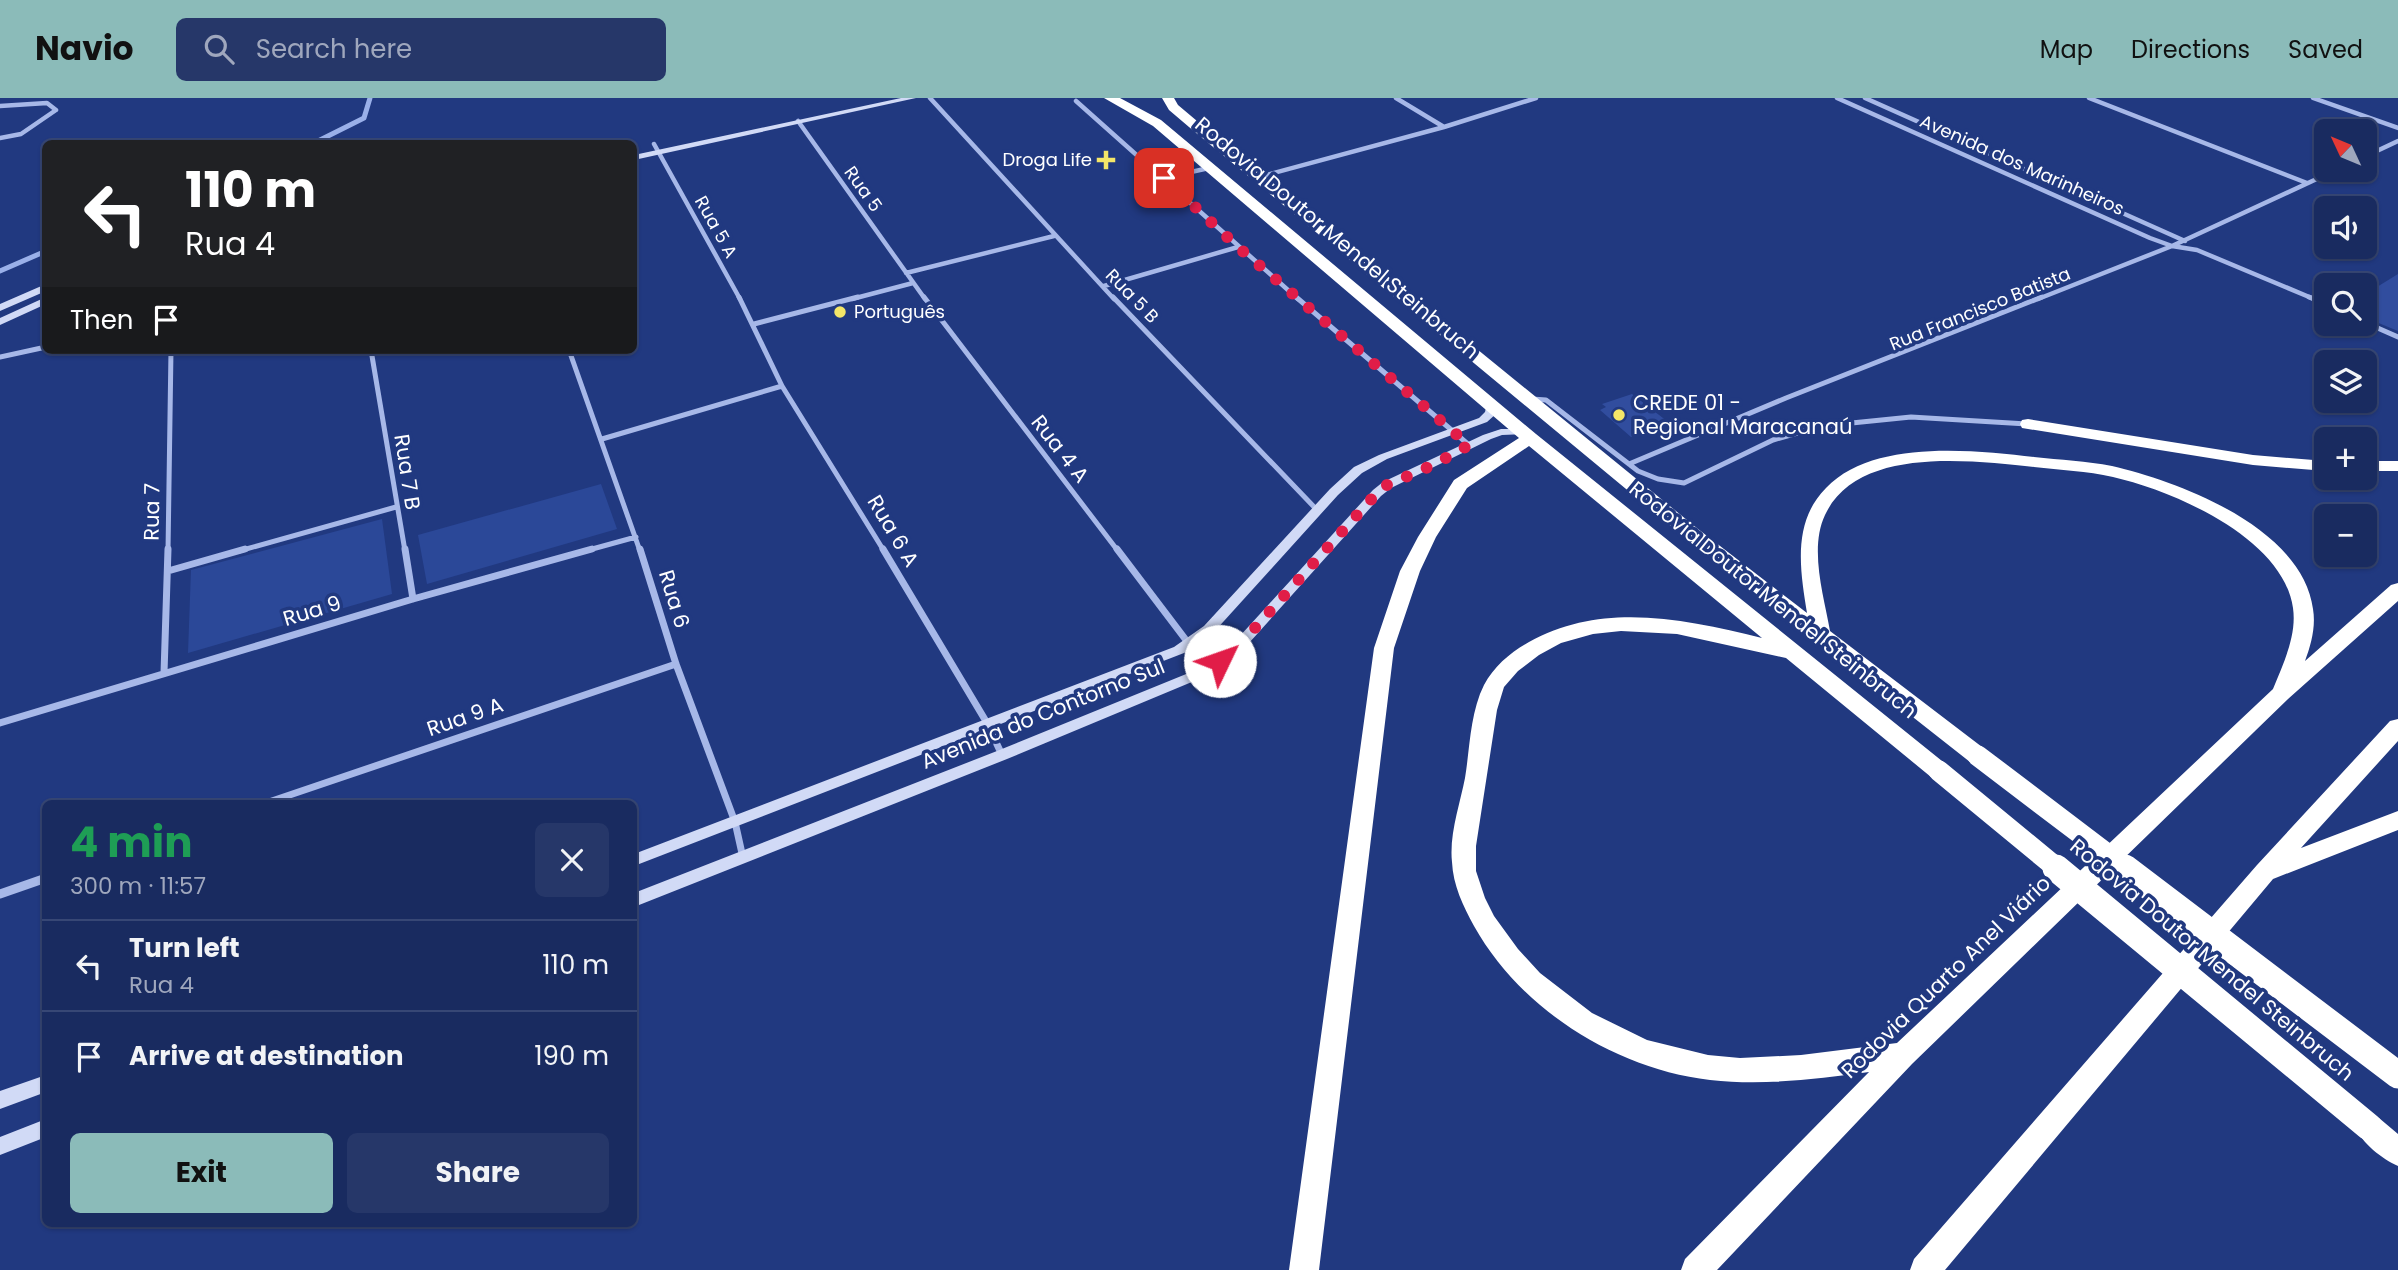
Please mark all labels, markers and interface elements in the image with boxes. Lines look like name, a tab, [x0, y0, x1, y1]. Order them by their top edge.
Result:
search box	[176, 18, 666, 81]
text: Navio	[35, 25, 134, 72]
icon: search	[200, 30, 238, 68]
text: Search here	[256, 31, 412, 67]
text: Map	[2040, 33, 2093, 66]
text: Directions	[2131, 33, 2250, 66]
text: Saved	[2288, 33, 2363, 66]
street label: Avenida dos Marinheiros	[1916, 108, 2128, 221]
street label: Rodovia Doutor Mendel Steinbruch	[1189, 110, 1486, 365]
north arrow	[2314, 119, 2376, 182]
map controls	[2314, 119, 2377, 567]
place label: Droga Life	[1003, 147, 1092, 172]
pin	[1134, 148, 1194, 208]
marker: Droga Life	[1098, 152, 1114, 168]
text: 110 m	[185, 156, 316, 224]
icon: arrive	[1145, 159, 1183, 197]
street label: Rua 5	[839, 161, 888, 217]
icon: left	[70, 168, 161, 259]
street label: Rua 5 A	[689, 191, 744, 262]
button: sound	[2314, 196, 2377, 259]
text: Rua 4	[185, 221, 275, 266]
street label: Rua Francisco Batista	[1886, 261, 2074, 356]
street label: Rua 5 B	[1100, 263, 1164, 328]
button: search	[2314, 273, 2377, 336]
place label: Português	[854, 299, 945, 324]
icon: arrive	[147, 301, 185, 339]
text: Then	[70, 302, 133, 338]
marker: Português	[832, 304, 848, 320]
button: layers	[2314, 350, 2377, 413]
place label: CREDE 01 - Regional Maracanaú	[1633, 388, 1852, 441]
marker: CREDE 01 - Regional Maracanaú	[1611, 407, 1627, 423]
street label: Rua 4 A	[1025, 409, 1096, 489]
button: +	[2314, 427, 2377, 490]
street label: Rua 7 B	[387, 432, 428, 512]
street label: Rodovia Doutor Mendel Steinbruch	[1623, 474, 1923, 725]
street label: Rua 7	[137, 483, 166, 541]
street label: Rua 6 A	[861, 489, 926, 572]
button: −	[2314, 504, 2377, 567]
street label: Rua 6	[652, 566, 697, 631]
street label: Rua 9	[279, 588, 344, 633]
position arrow	[1183, 624, 1257, 698]
street label: Avenida do Contorno Sul	[917, 651, 1169, 776]
street label: Rua 9 A	[423, 690, 507, 743]
text: 4 min	[70, 813, 193, 872]
button: close	[535, 823, 609, 897]
street label: Rodovia Doutor Mendel Steinbruch	[2064, 832, 2361, 1087]
street label: Rodovia Quarto Anel Viário	[1835, 869, 2057, 1085]
text: 300 m · 11:57	[70, 870, 206, 902]
text: Turn left	[129, 930, 240, 966]
icon: left	[70, 947, 108, 985]
text: 110 m	[542, 947, 609, 983]
text: Rua 4	[129, 969, 194, 1001]
icon: arrive	[70, 1038, 108, 1076]
text: Arrive at destination	[129, 1038, 404, 1074]
text: 190 m	[534, 1038, 609, 1074]
button: Exit	[70, 1133, 333, 1213]
button: Share	[347, 1133, 609, 1213]

